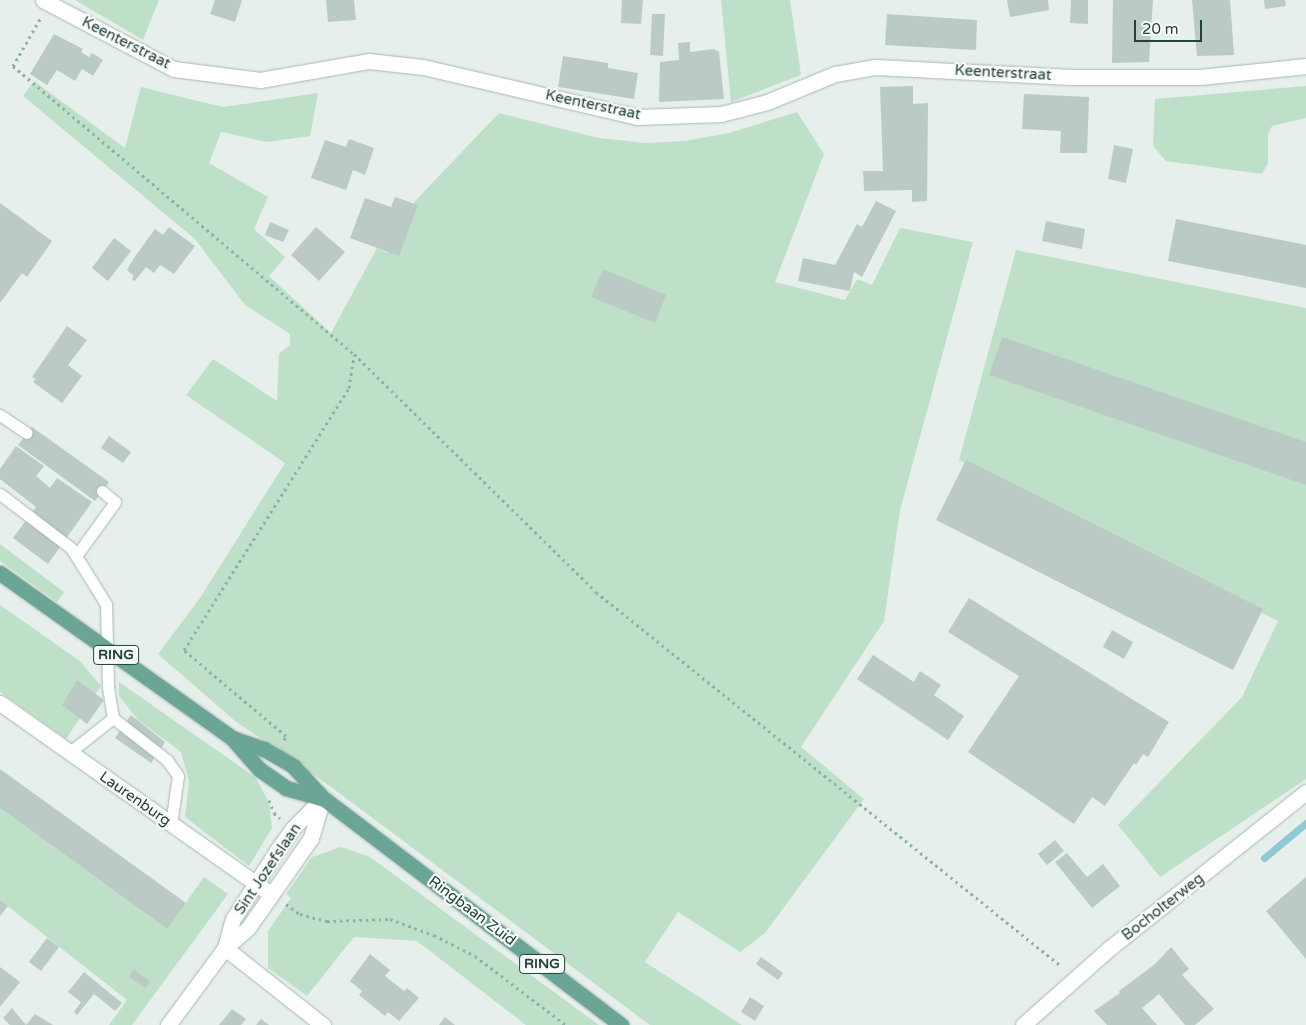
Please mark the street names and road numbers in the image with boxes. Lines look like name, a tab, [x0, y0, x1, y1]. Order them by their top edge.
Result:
street label: Keenterstraat	[79, 13, 173, 73]
street label: Keenterstraat	[954, 61, 1052, 85]
street label: Keenterstraat	[544, 86, 642, 124]
road number: RING	[92, 644, 140, 666]
street label: Laurenburg	[96, 768, 174, 830]
street label: Sint Jozefslaan	[231, 820, 305, 918]
street label: Bocholterweg	[1118, 869, 1208, 945]
street label: Ringbaan Zuid	[425, 872, 519, 950]
road number: RING	[518, 952, 566, 976]

